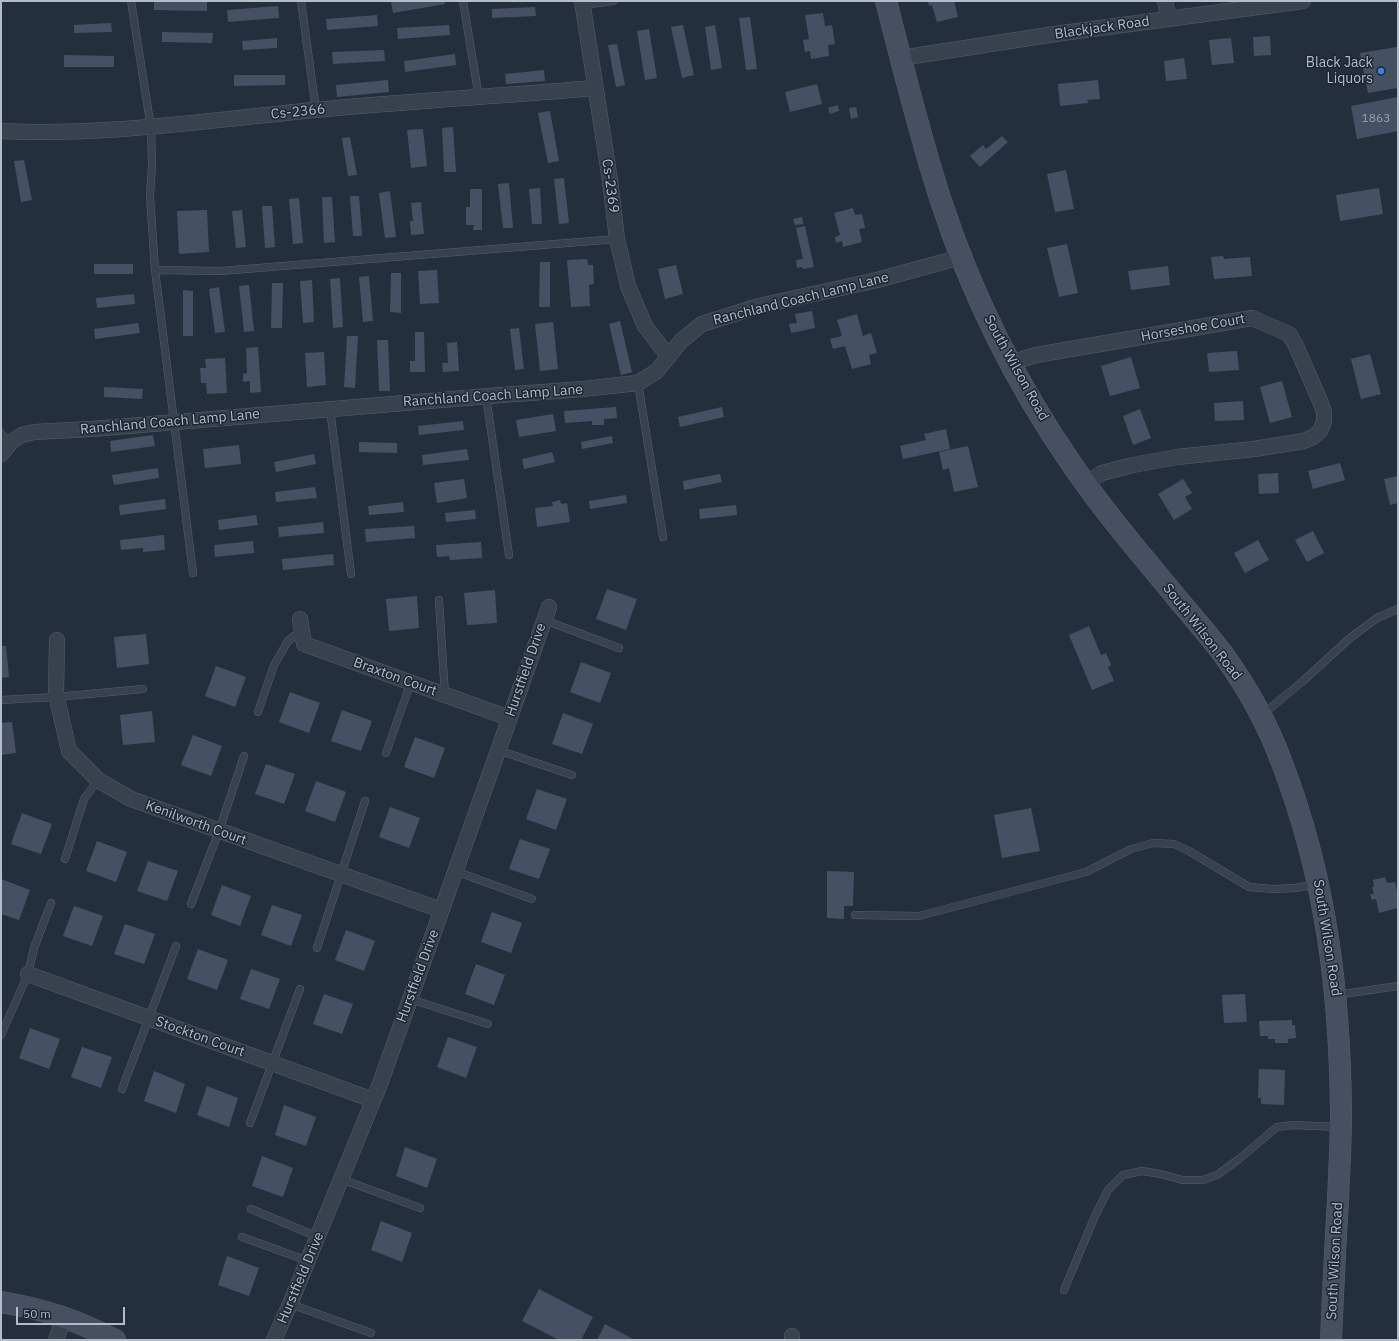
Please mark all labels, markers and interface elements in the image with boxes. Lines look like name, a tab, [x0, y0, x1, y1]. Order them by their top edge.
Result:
street label: Blackjack Road	[1053, 13, 1151, 43]
place label: Black Jack Liquors	[1306, 55, 1373, 88]
marker: Black Jack Liquors	[1376, 66, 1386, 76]
street label: Cs-2366	[270, 101, 326, 123]
house number: 1863	[1362, 112, 1390, 126]
street label: Cs-2369	[598, 158, 622, 214]
street label: Ranchland Coach Lamp Lane	[711, 269, 891, 329]
street label: Horseshoe Court	[1140, 311, 1246, 345]
street label: South Wilson Road	[980, 312, 1052, 424]
street label: Ranchland Coach Lamp Lane	[402, 381, 584, 411]
street label: Ranchland Coach Lamp Lane	[79, 406, 261, 438]
street label: South Wilson Road	[1159, 580, 1245, 684]
street label: Hurstfield Drive	[502, 621, 550, 719]
street label: Braxton Court	[351, 654, 439, 700]
street label: Kenilworth Court	[143, 797, 249, 849]
street label: South Wilson Road	[1309, 878, 1345, 998]
street label: Hurstfield Drive	[393, 927, 443, 1025]
street label: Stockton Court	[153, 1013, 247, 1061]
street label: South Wilson Road	[1324, 1202, 1346, 1320]
street label: Hurstfield Drive	[274, 1230, 328, 1326]
scale bar	[18, 1299, 127, 1325]
text: 50 m	[23, 1306, 51, 1321]

